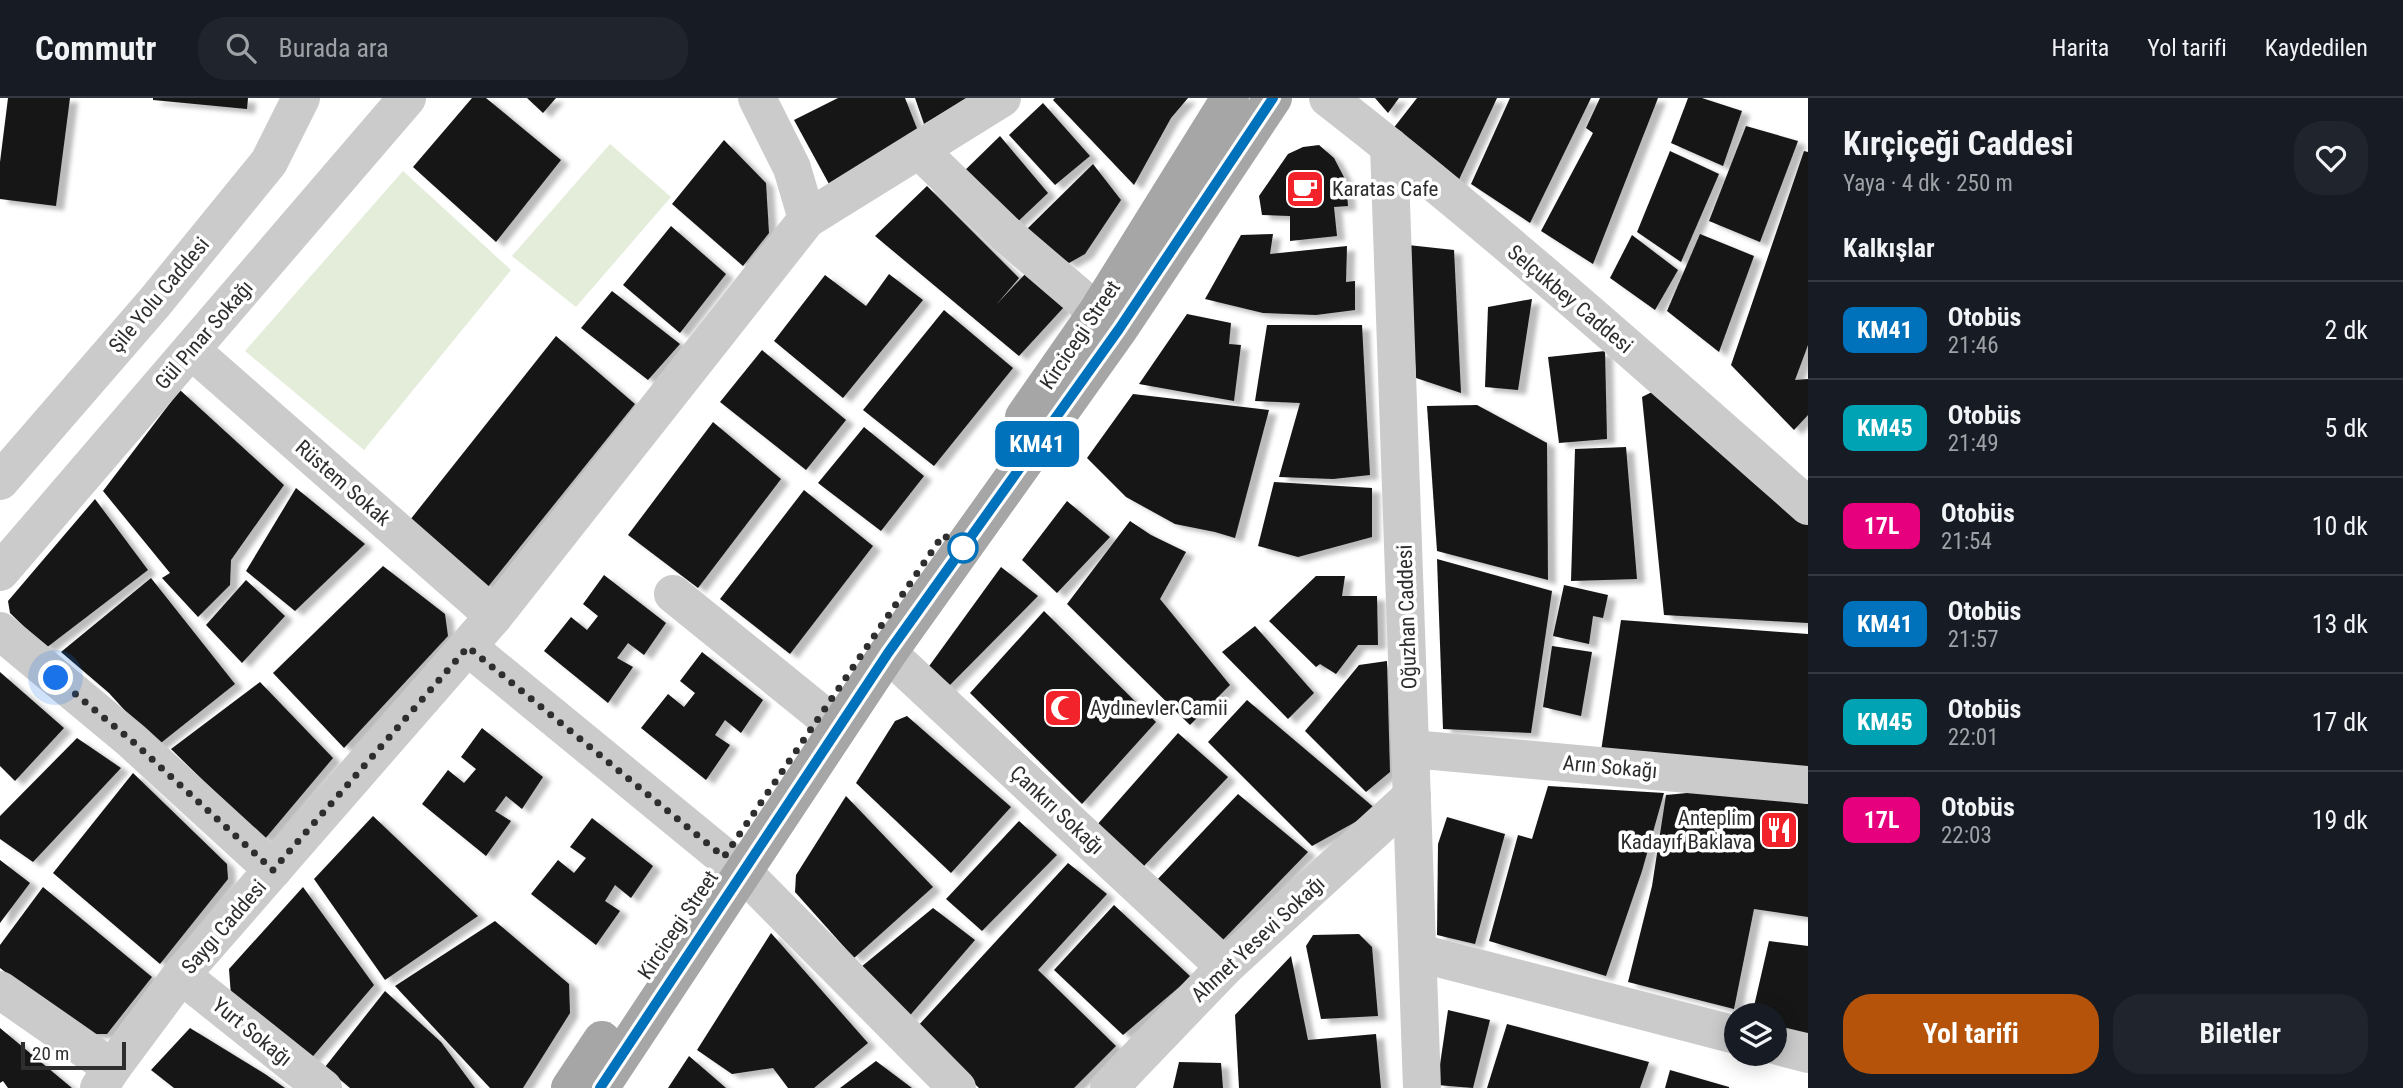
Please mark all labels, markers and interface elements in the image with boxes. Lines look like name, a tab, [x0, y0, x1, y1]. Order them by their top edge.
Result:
search box	[198, 17, 688, 80]
text: Commutr	[35, 29, 156, 68]
icon: search	[222, 29, 260, 67]
text: Burada ara	[278, 33, 389, 63]
text: Harita	[2052, 34, 2109, 62]
text: Yol tarifi	[2147, 34, 2227, 62]
text: Kaydedilen	[2265, 34, 2368, 62]
button: heart	[2294, 121, 2368, 195]
text: Kırçiçeği Caddesi	[1843, 124, 2074, 163]
cafe icon: Karatas Cafe	[1284, 168, 1326, 210]
text: Yaya · 4 dk · 250 m	[1843, 170, 2013, 197]
place label: Karatas Cafe	[1332, 177, 1439, 201]
street label: Şile Yolu Caddesi	[104, 233, 214, 357]
text: Kalkışlar	[1843, 233, 1935, 263]
street label: Selçukbey Caddesi	[1503, 240, 1637, 358]
street label: Gül Pınar Sokağı	[150, 276, 258, 394]
street label: Kircicegi Street	[1035, 276, 1125, 394]
text: Otobüs	[1948, 302, 2021, 332]
text: 2 dk	[2325, 315, 2368, 345]
text: KM41	[1857, 316, 1913, 344]
text: 21:46	[1948, 332, 1999, 359]
text: Otobüs	[1948, 400, 2021, 430]
text: 5 dk	[2325, 413, 2368, 443]
text: KM45	[1857, 414, 1913, 442]
line badge: KM41	[988, 421, 1086, 467]
text: KM41	[1009, 430, 1065, 458]
text: 21:49	[1948, 430, 1999, 457]
street label: Rüstem Sokak	[291, 435, 396, 531]
text: Otobüs	[1941, 498, 2015, 528]
text: 10 dk	[2312, 511, 2368, 541]
text: 17L	[1864, 512, 1899, 540]
text: 21:54	[1941, 528, 1992, 555]
unlabelled marker	[948, 533, 978, 563]
street label: Oğuzhan Caddesi	[1392, 544, 1422, 690]
text: Otobüs	[1948, 596, 2021, 626]
text: 13 dk	[2312, 609, 2368, 639]
text: KM41	[1857, 610, 1913, 638]
text: 21:57	[1948, 626, 1999, 653]
your location	[38, 660, 73, 695]
mosque icon: Aydınevler Camii	[1042, 687, 1084, 729]
text: Otobüs	[1948, 694, 2021, 724]
place label: Aydınevler Camii	[1090, 696, 1228, 720]
text: 17 dk	[2312, 707, 2368, 737]
text: KM45	[1857, 708, 1913, 736]
text: 22:01	[1948, 724, 1999, 751]
street label: Arın Sokağı	[1562, 751, 1658, 783]
street label: Çankırı Sokağı	[1005, 761, 1109, 859]
text: Otobüs	[1941, 792, 2015, 822]
text: 19 dk	[2312, 805, 2368, 835]
place label: Anteplim Kadayıf Baklava	[1620, 806, 1752, 854]
text: 17L	[1864, 806, 1899, 834]
restaurant icon: Anteplim Kadayıf Baklava	[1758, 809, 1800, 851]
text: 22:03	[1941, 822, 1992, 849]
street label: Kircicegi Street	[633, 866, 723, 984]
street label: Ahmet Yesevi Sokağı	[1186, 871, 1330, 1007]
street label: Saygı Caddesi	[177, 875, 271, 979]
street label: Yurt Sokağı	[208, 993, 296, 1071]
button: Yol tarifi	[1843, 994, 2099, 1074]
button: Biletler	[2113, 994, 2368, 1074]
map controls	[1724, 1003, 1787, 1066]
button: layers	[1724, 1003, 1787, 1066]
scale bar	[21, 1039, 126, 1071]
text: 20 m	[32, 1042, 69, 1065]

